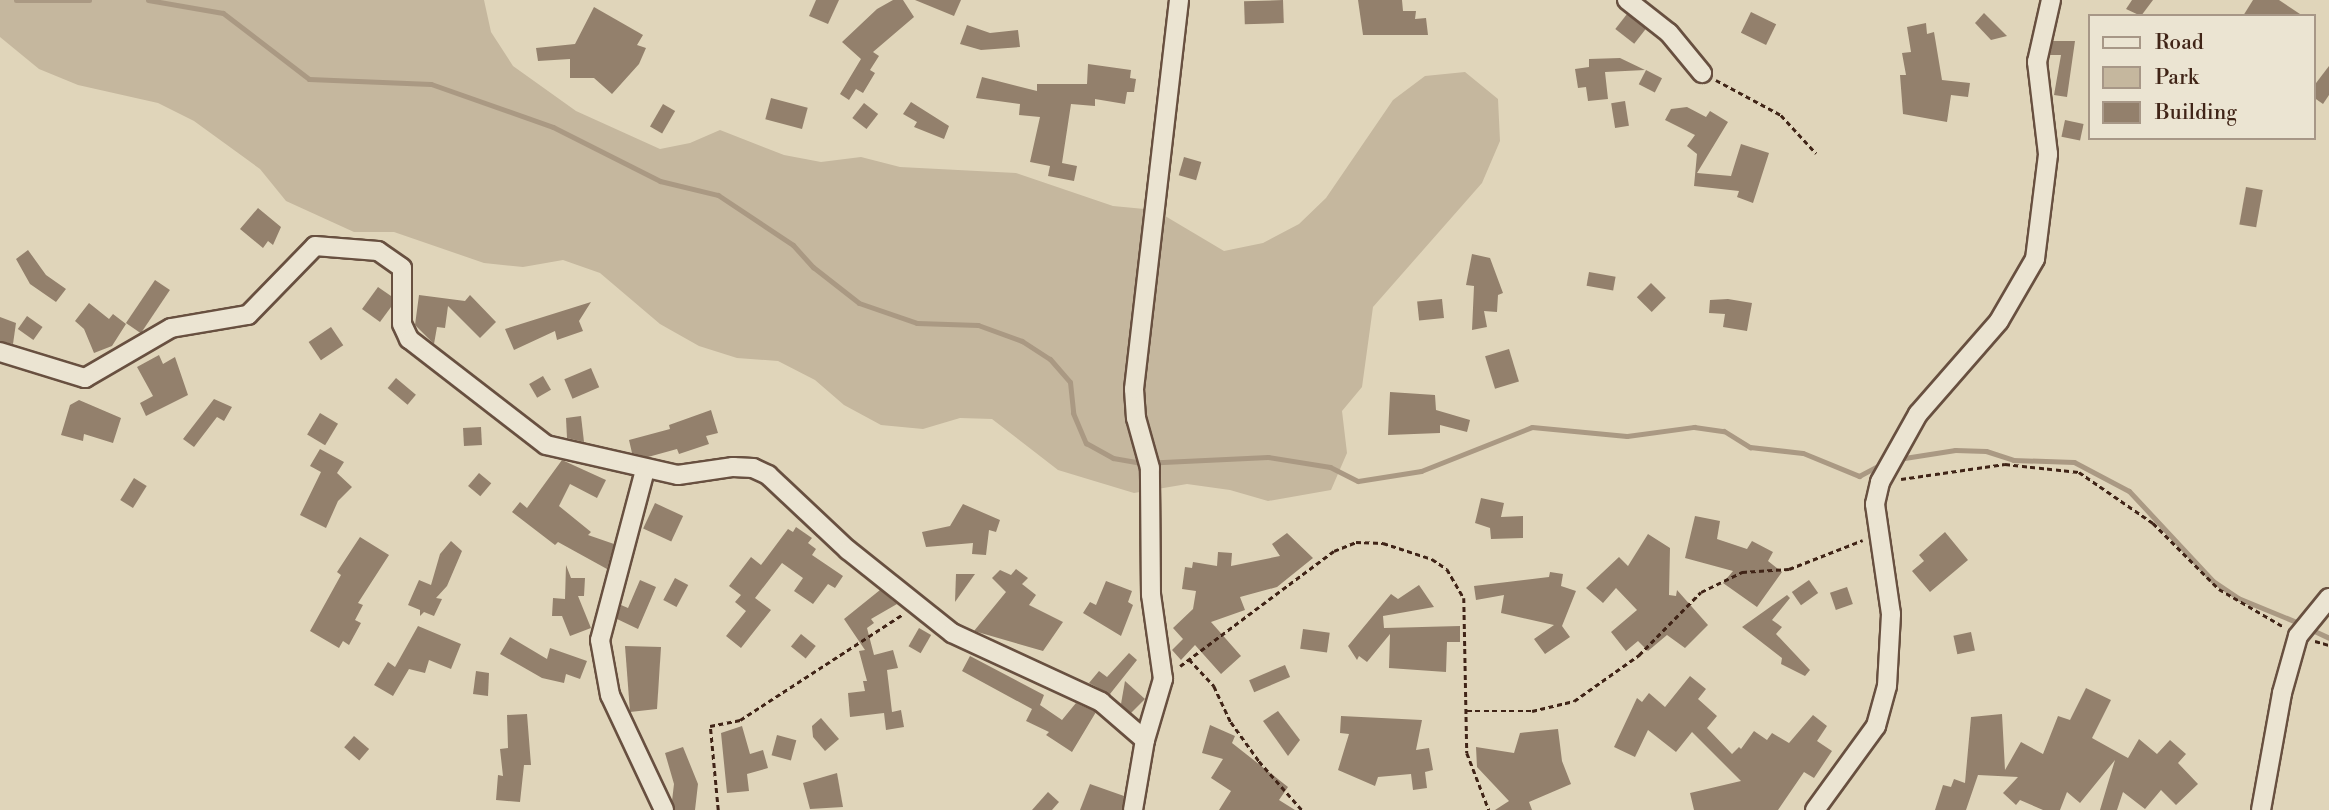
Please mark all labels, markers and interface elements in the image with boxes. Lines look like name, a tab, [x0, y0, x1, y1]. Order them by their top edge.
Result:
legend	[2088, 14, 2315, 140]
text: Road	[2155, 30, 2204, 56]
text: Park	[2155, 65, 2199, 91]
text: Building	[2155, 100, 2237, 126]

